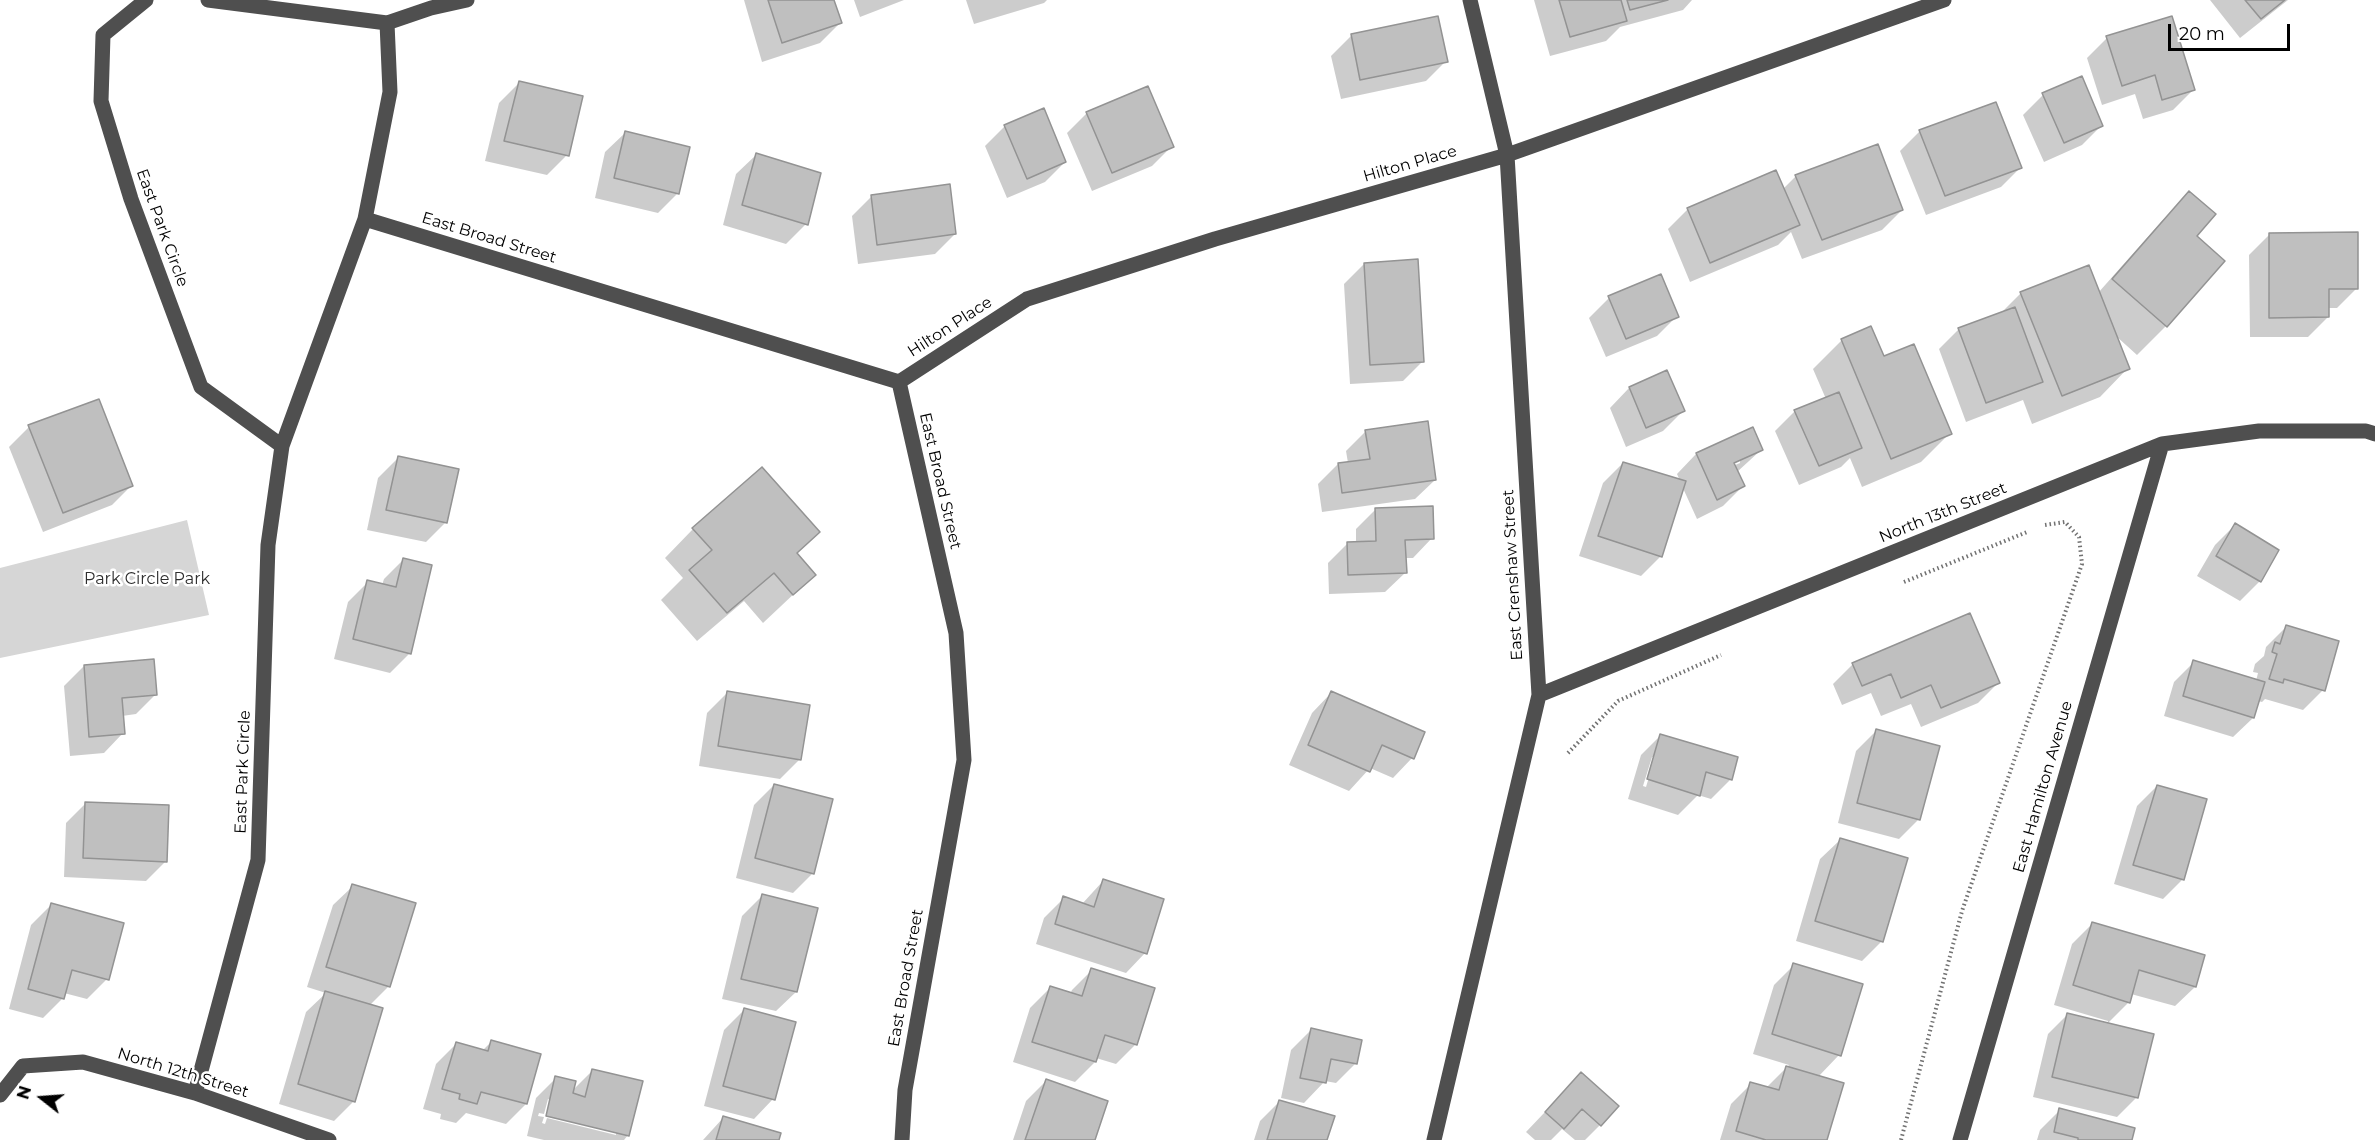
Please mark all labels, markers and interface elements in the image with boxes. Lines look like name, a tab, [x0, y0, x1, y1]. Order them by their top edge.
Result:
scale bar	[2171, 12, 2292, 50]
text: 20 m	[2179, 23, 2225, 45]
street label: Hilton Place	[1361, 141, 1459, 187]
street label: East Park Circle	[132, 166, 192, 290]
street label: East Broad Street	[419, 208, 559, 268]
street label: Hilton Place	[904, 293, 996, 361]
street label: East Broad Street	[915, 411, 965, 551]
street label: North 13th Street	[1876, 479, 2010, 547]
street label: East Crenshaw Street	[1499, 489, 1527, 661]
park label: Park Circle Park	[84, 569, 210, 589]
street label: East Hamilton Avenue	[2009, 699, 2077, 875]
street label: East Park Circle	[231, 710, 255, 834]
street label: East Broad Street	[884, 908, 928, 1048]
street label: North 12th Street	[115, 1044, 251, 1102]
north arrow	[12, 1068, 72, 1128]
text: N	[13, 1084, 35, 1102]

